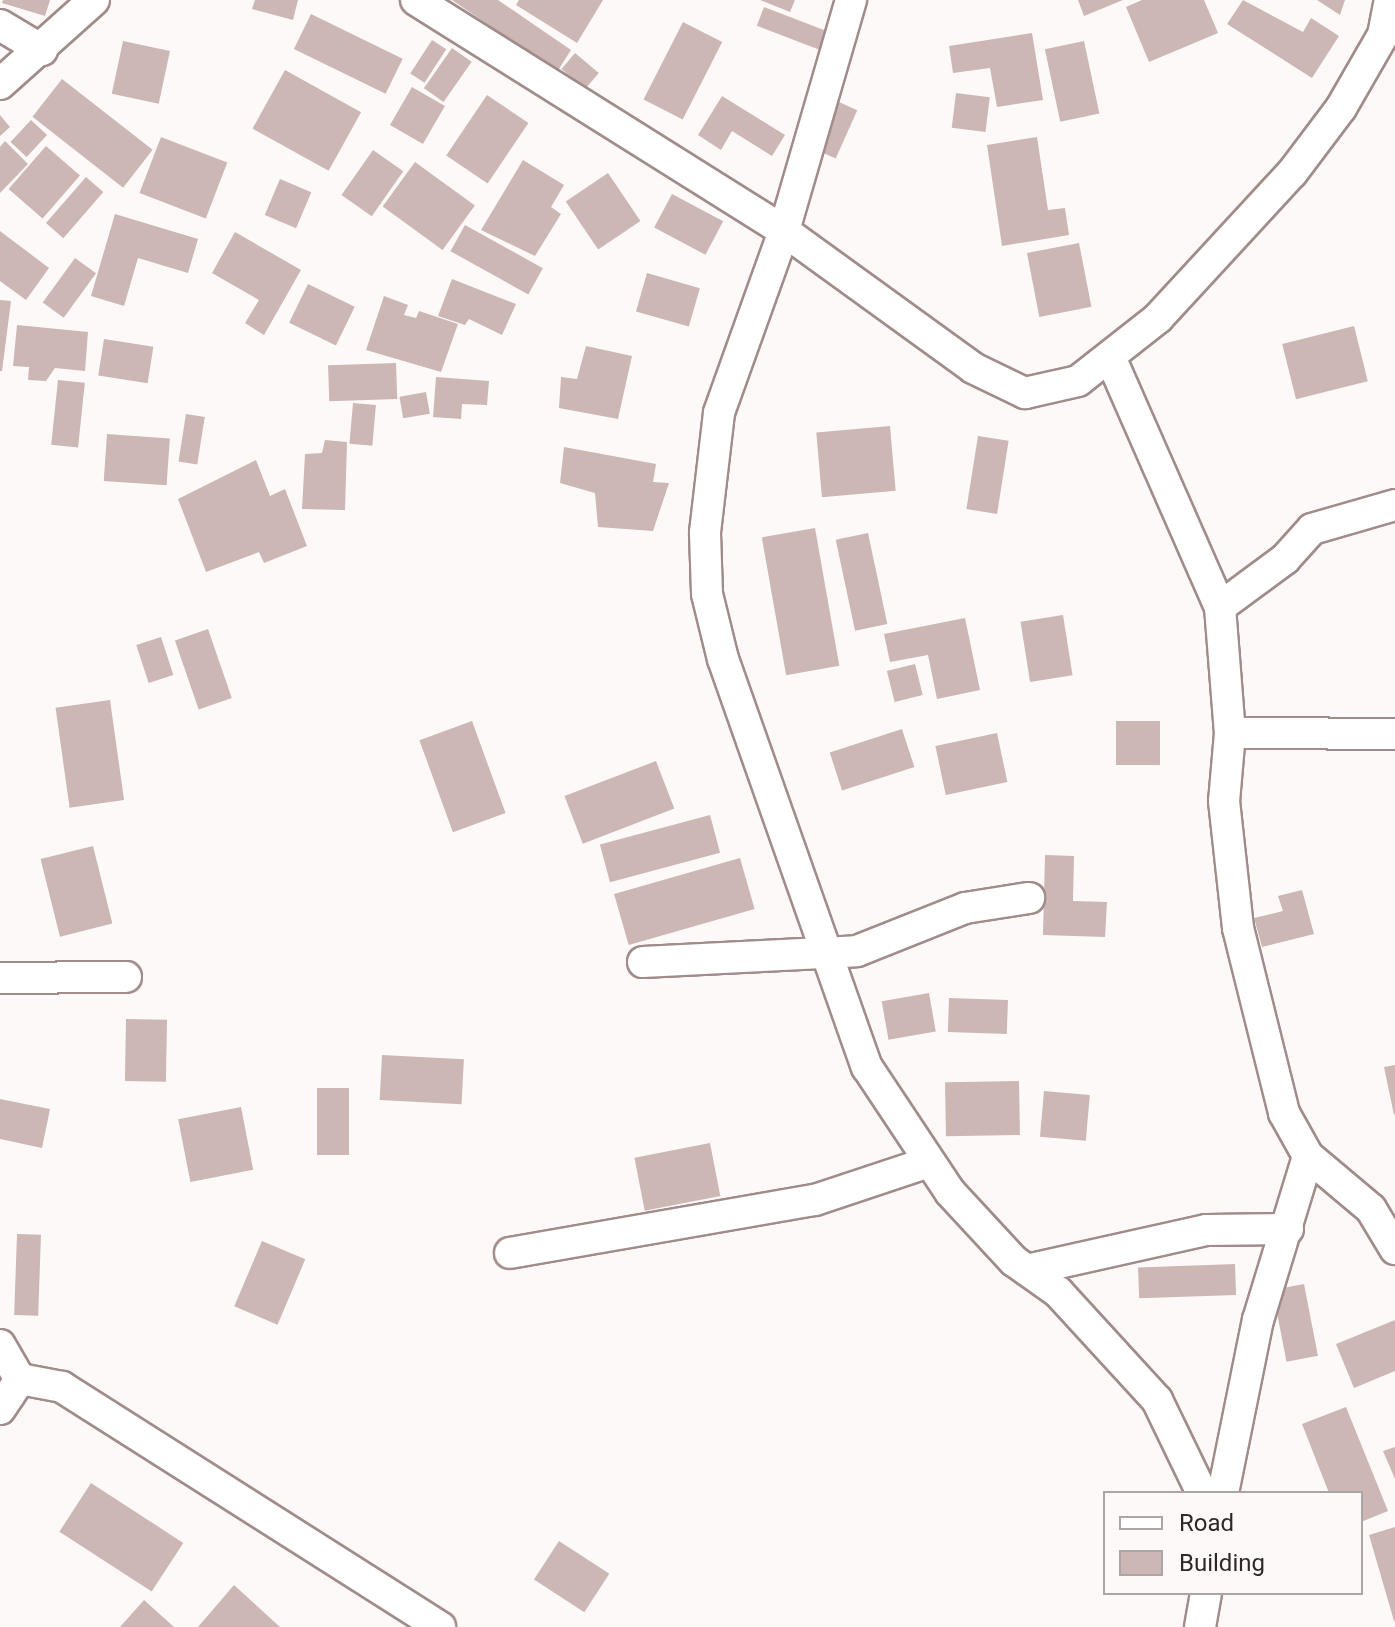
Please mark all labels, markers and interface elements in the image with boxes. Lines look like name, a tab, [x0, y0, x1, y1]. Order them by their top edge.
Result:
legend	[1103, 1491, 1363, 1595]
text: Road	[1179, 1509, 1234, 1537]
text: Building	[1179, 1549, 1265, 1577]

